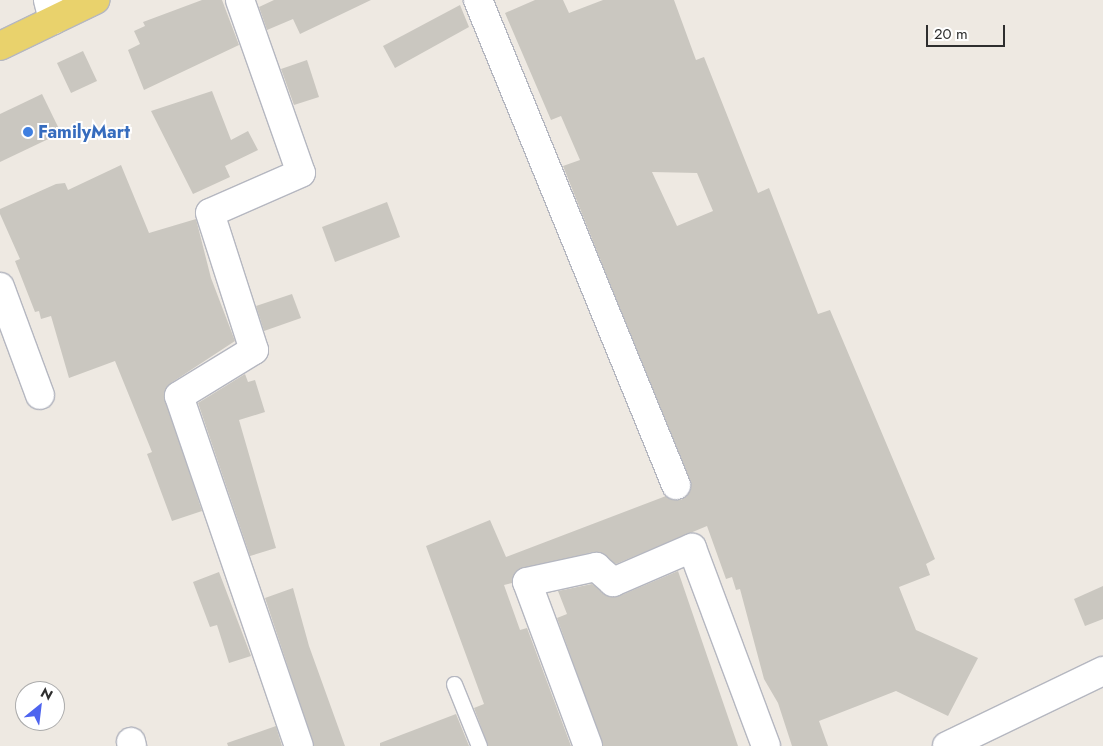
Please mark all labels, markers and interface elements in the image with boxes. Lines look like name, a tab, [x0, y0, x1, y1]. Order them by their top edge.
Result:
scale bar	[928, 15, 1007, 47]
text: 20 m	[934, 23, 968, 45]
place label: FamilyMart	[38, 121, 130, 143]
marker: FamilyMart	[22, 126, 34, 138]
north arrow	[15, 681, 65, 731]
text: N	[37, 682, 57, 705]

